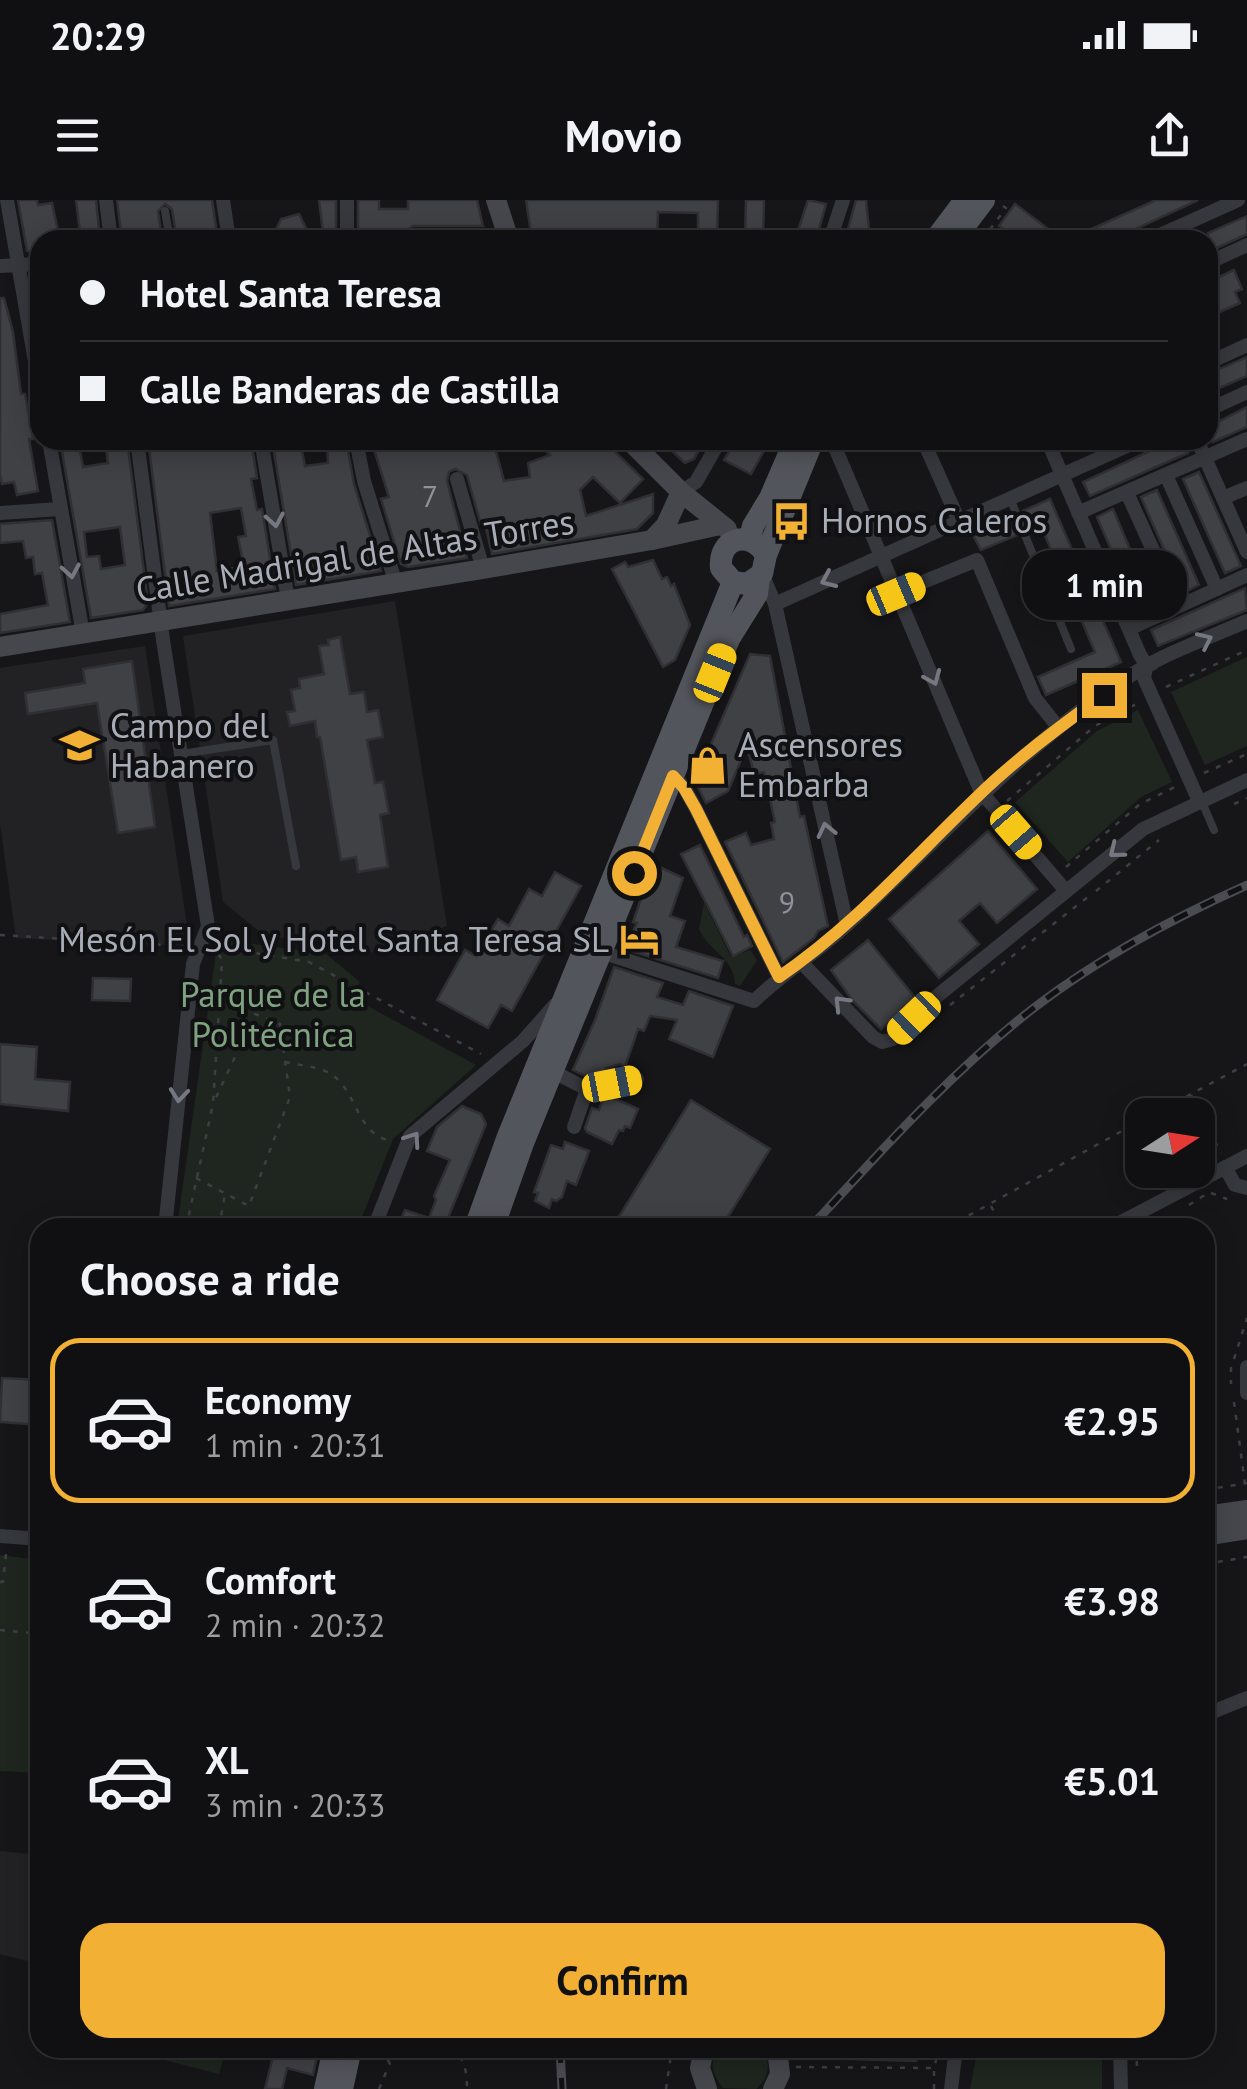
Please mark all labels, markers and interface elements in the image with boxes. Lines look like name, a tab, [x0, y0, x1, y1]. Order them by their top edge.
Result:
text: 20:29	[50, 11, 146, 60]
text: Movio	[565, 106, 682, 164]
icon: menu	[50, 108, 105, 163]
icon: share	[1142, 108, 1197, 163]
text: Hotel Santa Teresa	[140, 268, 442, 317]
text: Calle Banderas de Castilla	[140, 364, 560, 413]
house number: 7	[422, 476, 438, 515]
place label: Hornos Caleros	[821, 497, 1047, 543]
street label: Calle Madrigal de Altas Torres	[132, 498, 577, 612]
bus stop icon: Hornos Caleros	[770, 500, 812, 542]
one-way arrow	[264, 512, 285, 528]
callout: 1 min	[1022, 550, 1186, 620]
one-way arrow	[60, 562, 81, 579]
text: 1 min	[1065, 564, 1144, 606]
one-way arrow	[820, 568, 838, 588]
car	[863, 568, 929, 620]
one-way arrow	[1195, 632, 1213, 652]
car	[690, 640, 740, 706]
one-way arrow	[921, 668, 941, 686]
route end	[1082, 673, 1127, 718]
place label: Campo del Habanero	[110, 702, 269, 788]
place label: Ascensores Embarba	[738, 721, 903, 807]
school or university icon: Campo del Habanero	[59, 725, 101, 767]
shop icon: Ascensores Embarba	[687, 744, 729, 786]
car	[985, 800, 1047, 864]
one-way arrow	[816, 822, 837, 839]
one-way arrow	[1109, 839, 1127, 856]
route start	[612, 851, 657, 896]
house number: 9	[779, 882, 795, 921]
place label: Mesón El Sol y Hotel Santa Teresa SL	[58, 916, 609, 962]
hotel icon: Mesón El Sol y Hotel Santa Teresa SL	[618, 919, 660, 961]
park label: Parque de la Politécnica	[180, 971, 366, 1057]
car	[882, 986, 946, 1050]
one-way arrow	[835, 997, 853, 1015]
car	[580, 1064, 644, 1104]
one-way arrow	[169, 1088, 190, 1104]
north arrow	[1125, 1098, 1215, 1188]
map controls	[1125, 1098, 1215, 1188]
one-way arrow	[401, 1132, 419, 1150]
text: Choose a ride	[80, 1249, 340, 1307]
text: Economy	[205, 1375, 351, 1424]
icon: car	[85, 1376, 175, 1466]
text: €2.95	[1064, 1396, 1160, 1445]
text: 1 min · 20:31	[205, 1424, 385, 1466]
text: Comfort	[205, 1555, 336, 1604]
icon: car	[85, 1556, 175, 1646]
text: €3.98	[1064, 1576, 1160, 1625]
text: 2 min · 20:32	[205, 1604, 385, 1646]
text: XL	[205, 1735, 249, 1784]
icon: car	[85, 1736, 175, 1826]
text: €5.01	[1064, 1756, 1160, 1805]
text: 3 min · 20:33	[205, 1784, 385, 1826]
button: Confirm	[80, 1923, 1165, 2038]

